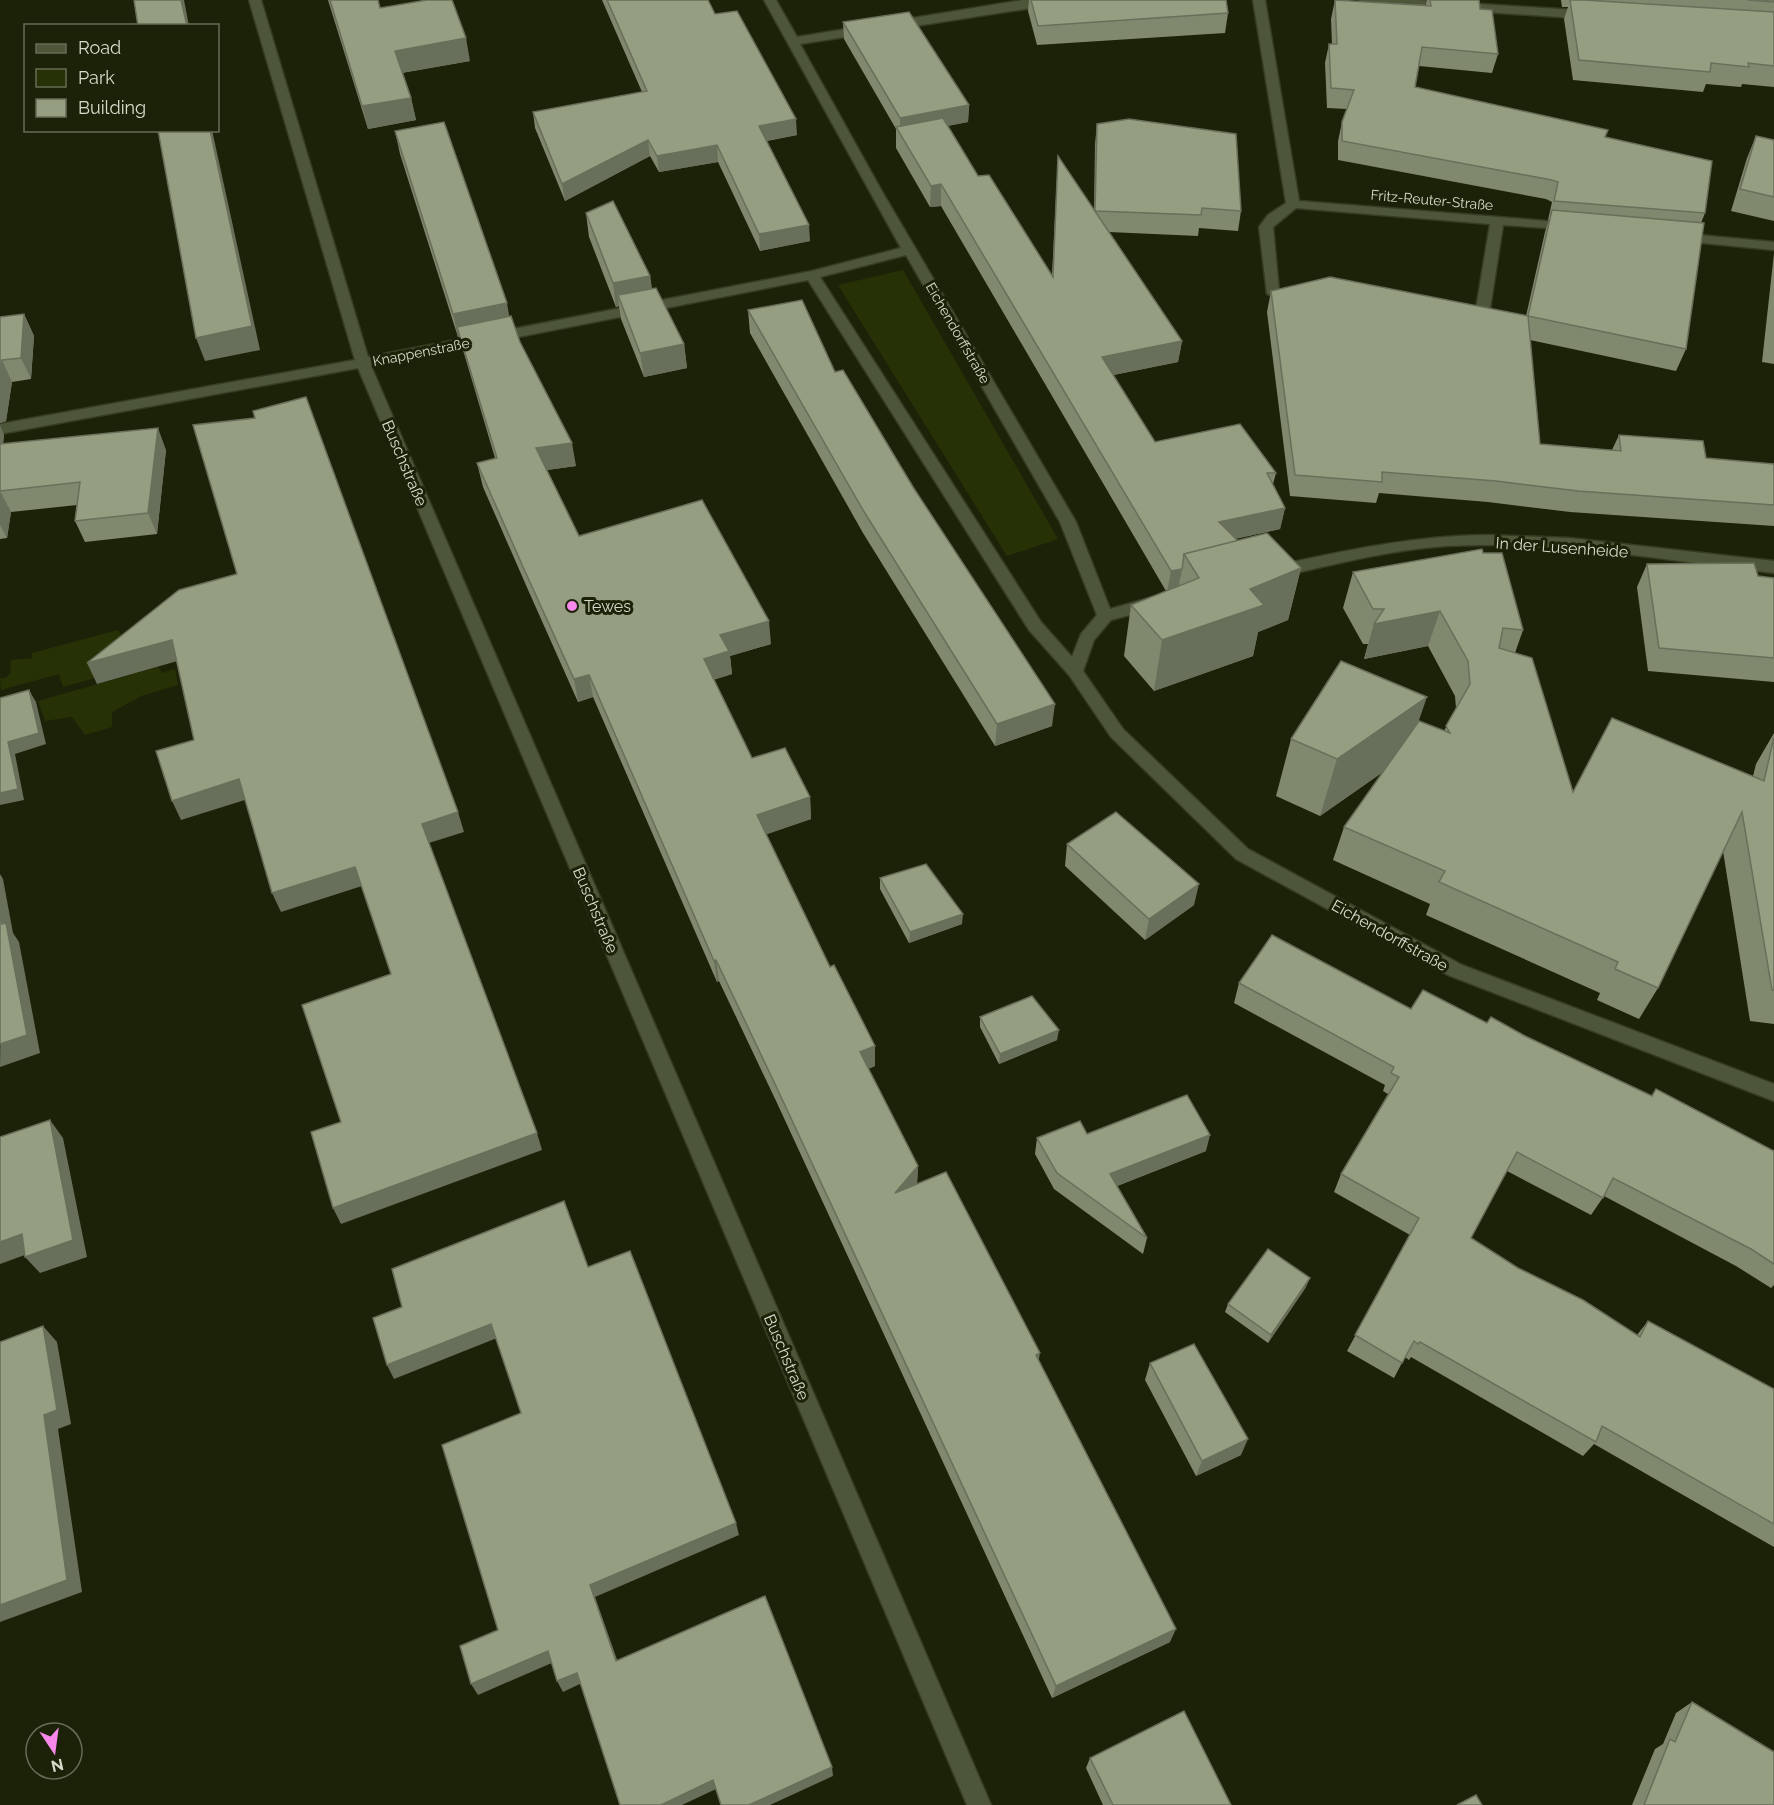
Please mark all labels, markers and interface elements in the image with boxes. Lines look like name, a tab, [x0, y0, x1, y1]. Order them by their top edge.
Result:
legend	[24, 24, 219, 132]
text: Road	[78, 37, 121, 58]
text: Park	[78, 67, 115, 88]
text: Building	[78, 97, 146, 118]
street label: Fritz-Reuter-Straße	[1370, 187, 1494, 213]
street label: Eichendorffstraße	[923, 280, 993, 386]
street label: Knappenstraße	[371, 335, 471, 369]
street label: Buschstraße	[378, 417, 431, 509]
street label: In der Lusenheide	[1495, 533, 1629, 562]
place label: Tewes	[584, 597, 631, 616]
marker: Tewes	[565, 599, 579, 613]
street label: Buschstraße	[569, 864, 622, 956]
street label: Eichendorffstraße	[1328, 896, 1451, 975]
street label: Buschstraße	[760, 1311, 813, 1403]
north arrow	[24, 1721, 84, 1781]
text: N	[49, 1754, 65, 1776]

